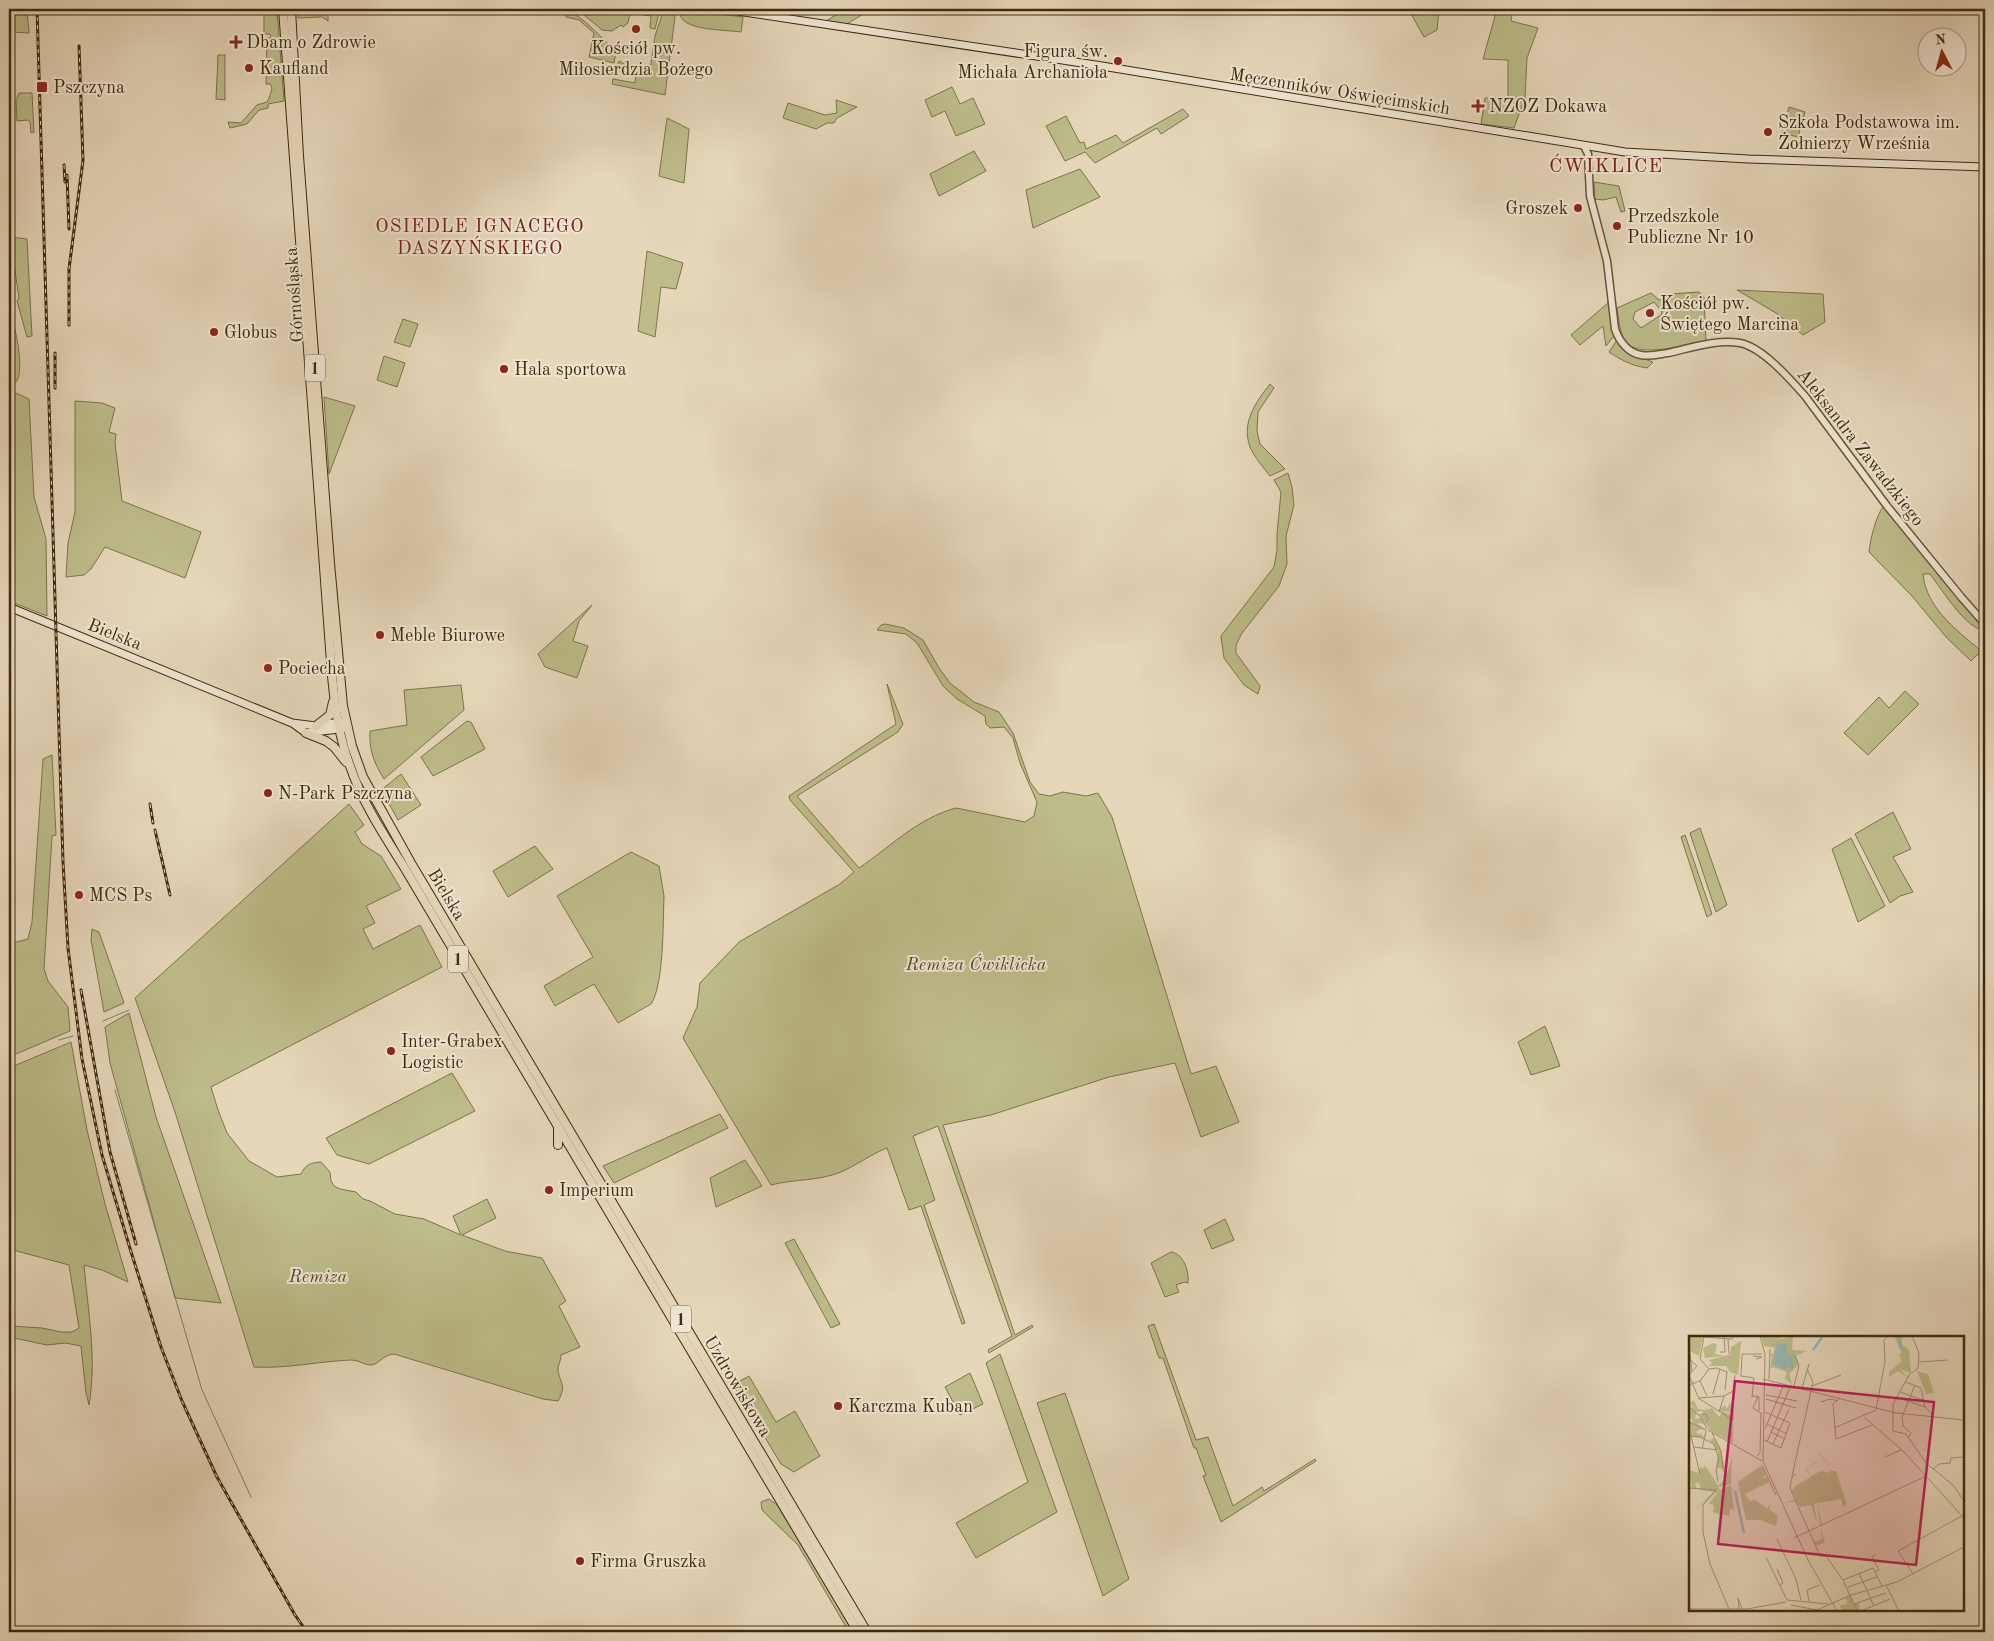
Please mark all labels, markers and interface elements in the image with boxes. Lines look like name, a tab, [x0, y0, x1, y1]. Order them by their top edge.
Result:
marker: Kościół pw. Miłosierdzia Bożego	[630, 23, 642, 35]
north arrow	[1916, 28, 1966, 78]
text: N	[1935, 33, 1947, 48]
place label: Dbam o Zdrowie	[246, 34, 376, 52]
marker: Dbam o Zdrowie	[230, 36, 242, 48]
place label: Kościół pw. Miłosierdzia Bożego	[559, 40, 713, 79]
place label: Figura św. Michała Archanioła	[958, 43, 1108, 82]
marker: Figura św. Michała Archanioła	[1112, 55, 1124, 67]
place label: Kaufland	[259, 60, 329, 78]
marker: Kaufland	[243, 62, 255, 74]
street label: Męczenników Oświęcimskich	[1228, 66, 1452, 118]
place label: Pszczyna	[53, 79, 125, 97]
marker: Pszczyna	[35, 80, 49, 94]
place label: NZOZ Dokawa	[1489, 98, 1607, 116]
marker: NZOZ Dokawa	[1471, 99, 1485, 113]
place label: Szkoła Podstawowa im. Żołnierzy Września	[1778, 114, 1960, 153]
marker: Szkoła Podstawowa im. Żołnierzy Września	[1762, 126, 1774, 138]
district label: ĆWIKLICE	[1549, 153, 1663, 177]
place label: Groszek	[1505, 200, 1568, 218]
marker: Groszek	[1572, 202, 1584, 214]
place label: Przedszkole Publiczne Nr 10	[1627, 208, 1754, 247]
district label: OSIEDLE IGNACEGO DASZYŃSKIEGO	[375, 218, 585, 259]
marker: Przedszkole Publiczne Nr 10	[1611, 220, 1623, 232]
street label: Górnośląska	[283, 247, 307, 343]
place label: Kościół pw. Świętego Marcina	[1660, 295, 1799, 334]
marker: Kościół pw. Świętego Marcina	[1644, 307, 1656, 319]
place label: Globus	[224, 324, 278, 342]
marker: Globus	[208, 326, 220, 338]
road number: 1	[305, 354, 325, 382]
place label: Hala sportowa	[514, 361, 627, 379]
marker: Hala sportowa	[498, 363, 510, 375]
street label: Aleksandra Zawadzkiego	[1793, 366, 1927, 530]
street label: Bielska	[85, 616, 144, 654]
place label: Meble Biurowe	[390, 627, 505, 645]
marker: Meble Biurowe	[374, 629, 386, 641]
place label: Pociecha	[278, 660, 346, 678]
marker: Pociecha	[262, 662, 274, 674]
place label: N-Park Pszczyna	[278, 785, 413, 803]
marker: N-Park Pszczyna	[262, 787, 274, 799]
street label: Bielska	[424, 866, 468, 923]
place label: MCS Ps	[89, 887, 153, 905]
marker: MCS Ps	[73, 889, 85, 901]
road number: 1	[448, 946, 468, 972]
park label: Remiza Ćwiklicka	[905, 953, 1047, 974]
place label: Inter-Grabex Logistic	[401, 1033, 503, 1072]
marker: Inter-Grabex Logistic	[385, 1045, 397, 1057]
place label: Imperium	[559, 1182, 634, 1200]
marker: Imperium	[543, 1184, 555, 1196]
park label: Remiza	[288, 1268, 348, 1286]
road number: 1	[671, 1306, 691, 1332]
street label: Uzdrowiskowa	[700, 1333, 774, 1440]
inset map	[1689, 1336, 1964, 1611]
place label: Karczma Kuban	[848, 1398, 973, 1416]
marker: Karczma Kuban	[832, 1400, 844, 1412]
place label: Firma Gruszka	[590, 1553, 707, 1571]
marker: Firma Gruszka	[574, 1555, 586, 1567]

